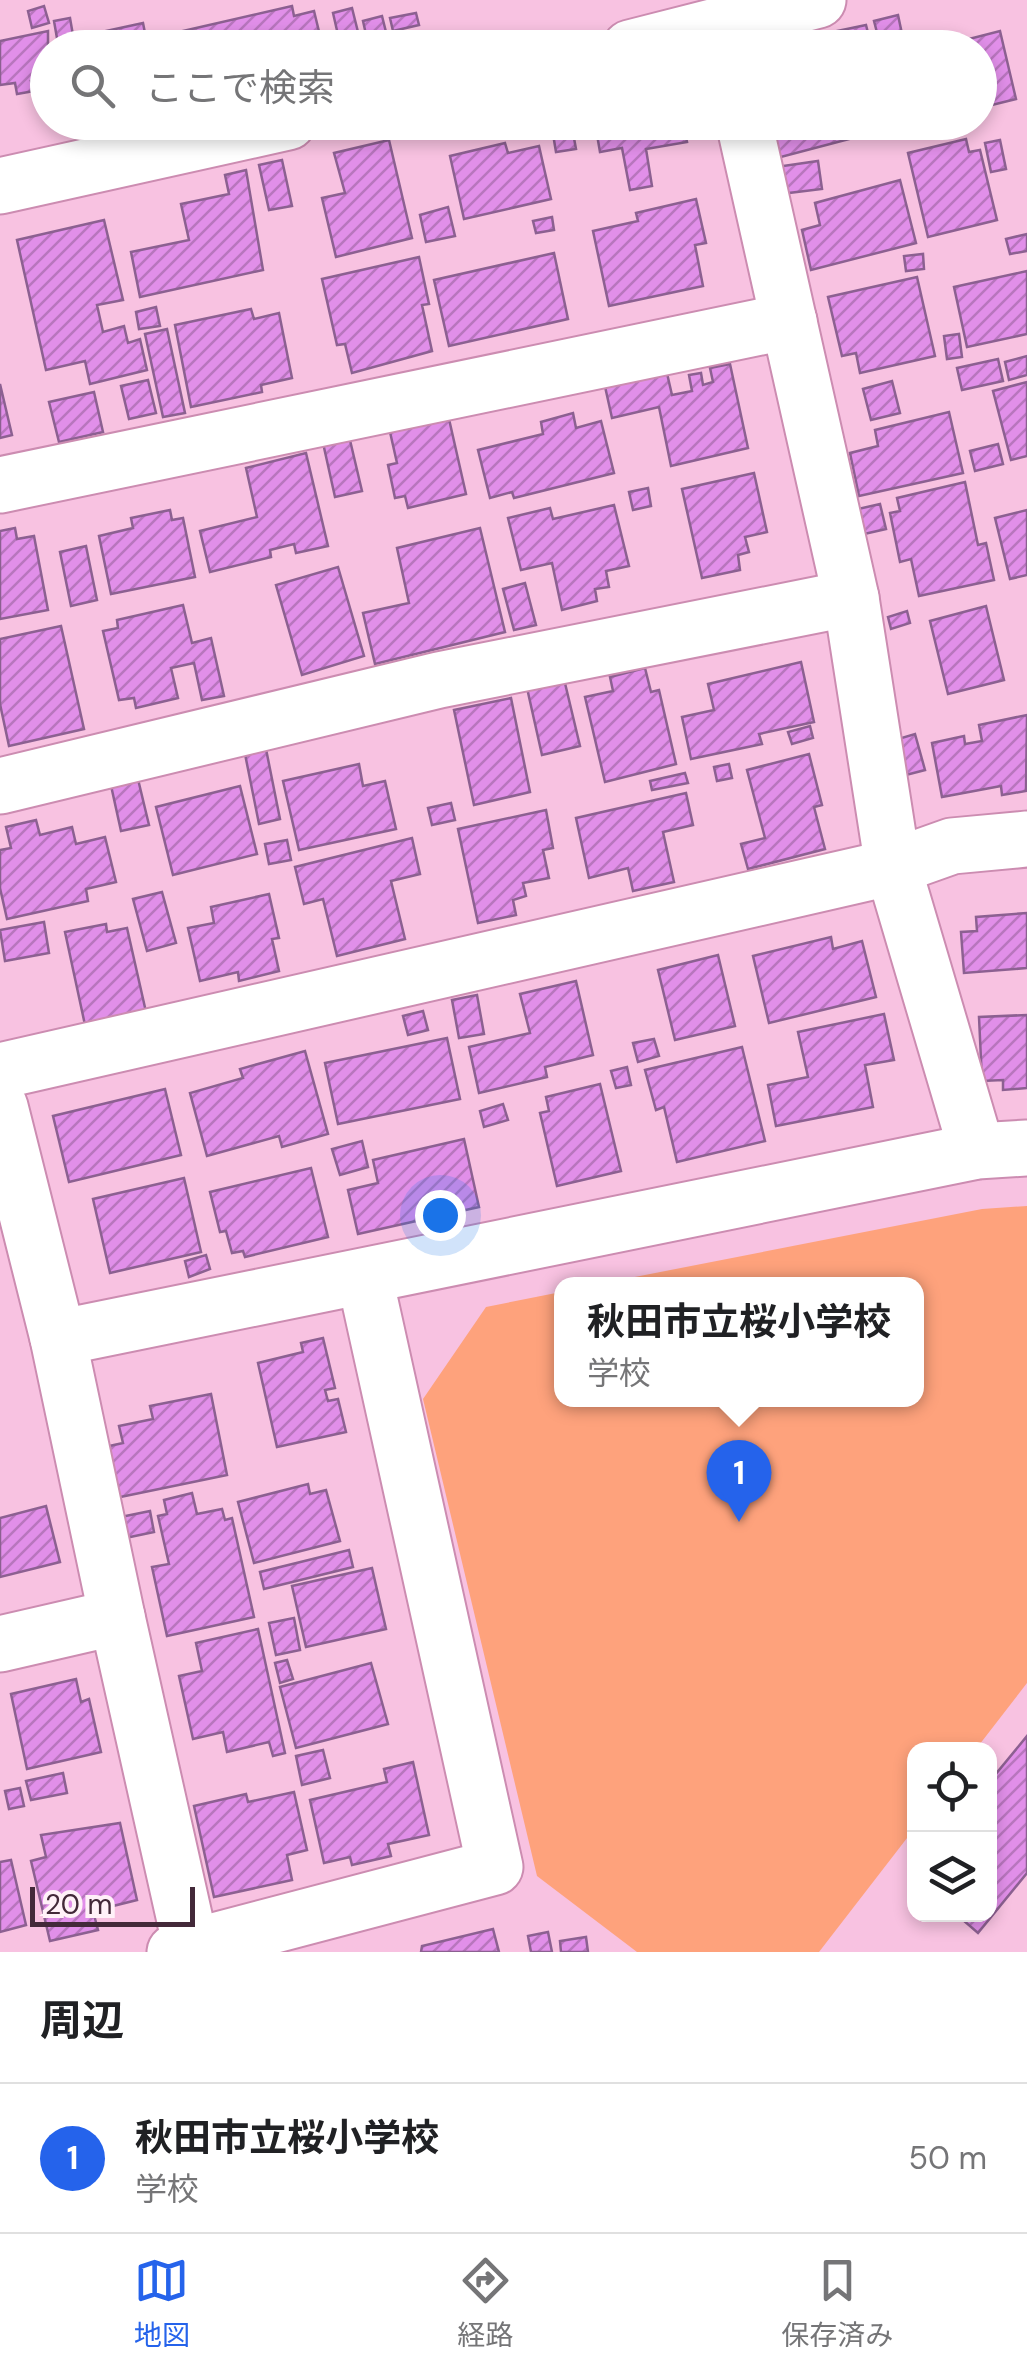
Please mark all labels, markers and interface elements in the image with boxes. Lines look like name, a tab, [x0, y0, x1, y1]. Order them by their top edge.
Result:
search box	[30, 30, 997, 140]
icon: search	[65, 58, 120, 113]
text: ここで検索	[145, 63, 335, 113]
your location	[415, 1190, 466, 1241]
popup	[554, 1277, 924, 1407]
text: 秋田市立桜小学校	[587, 1297, 891, 1347]
text: 学校	[587, 1352, 651, 1394]
pin: 1	[706, 1440, 772, 1522]
map controls	[907, 1742, 997, 1922]
button: locate	[907, 1742, 997, 1832]
button: layers	[907, 1832, 997, 1922]
scale bar	[30, 1882, 195, 1926]
text: 20 m	[45, 1886, 112, 1923]
text: 周辺	[40, 1993, 124, 2048]
text: 秋田市立桜小学校	[135, 2113, 439, 2163]
text: 1	[67, 2137, 78, 2179]
text: 50 m	[909, 2137, 987, 2179]
text: 学校	[135, 2168, 199, 2210]
tab: 地図	[134, 2253, 190, 2354]
tab: 経路	[457, 2253, 513, 2354]
tab: 保存済み	[781, 2253, 893, 2354]

